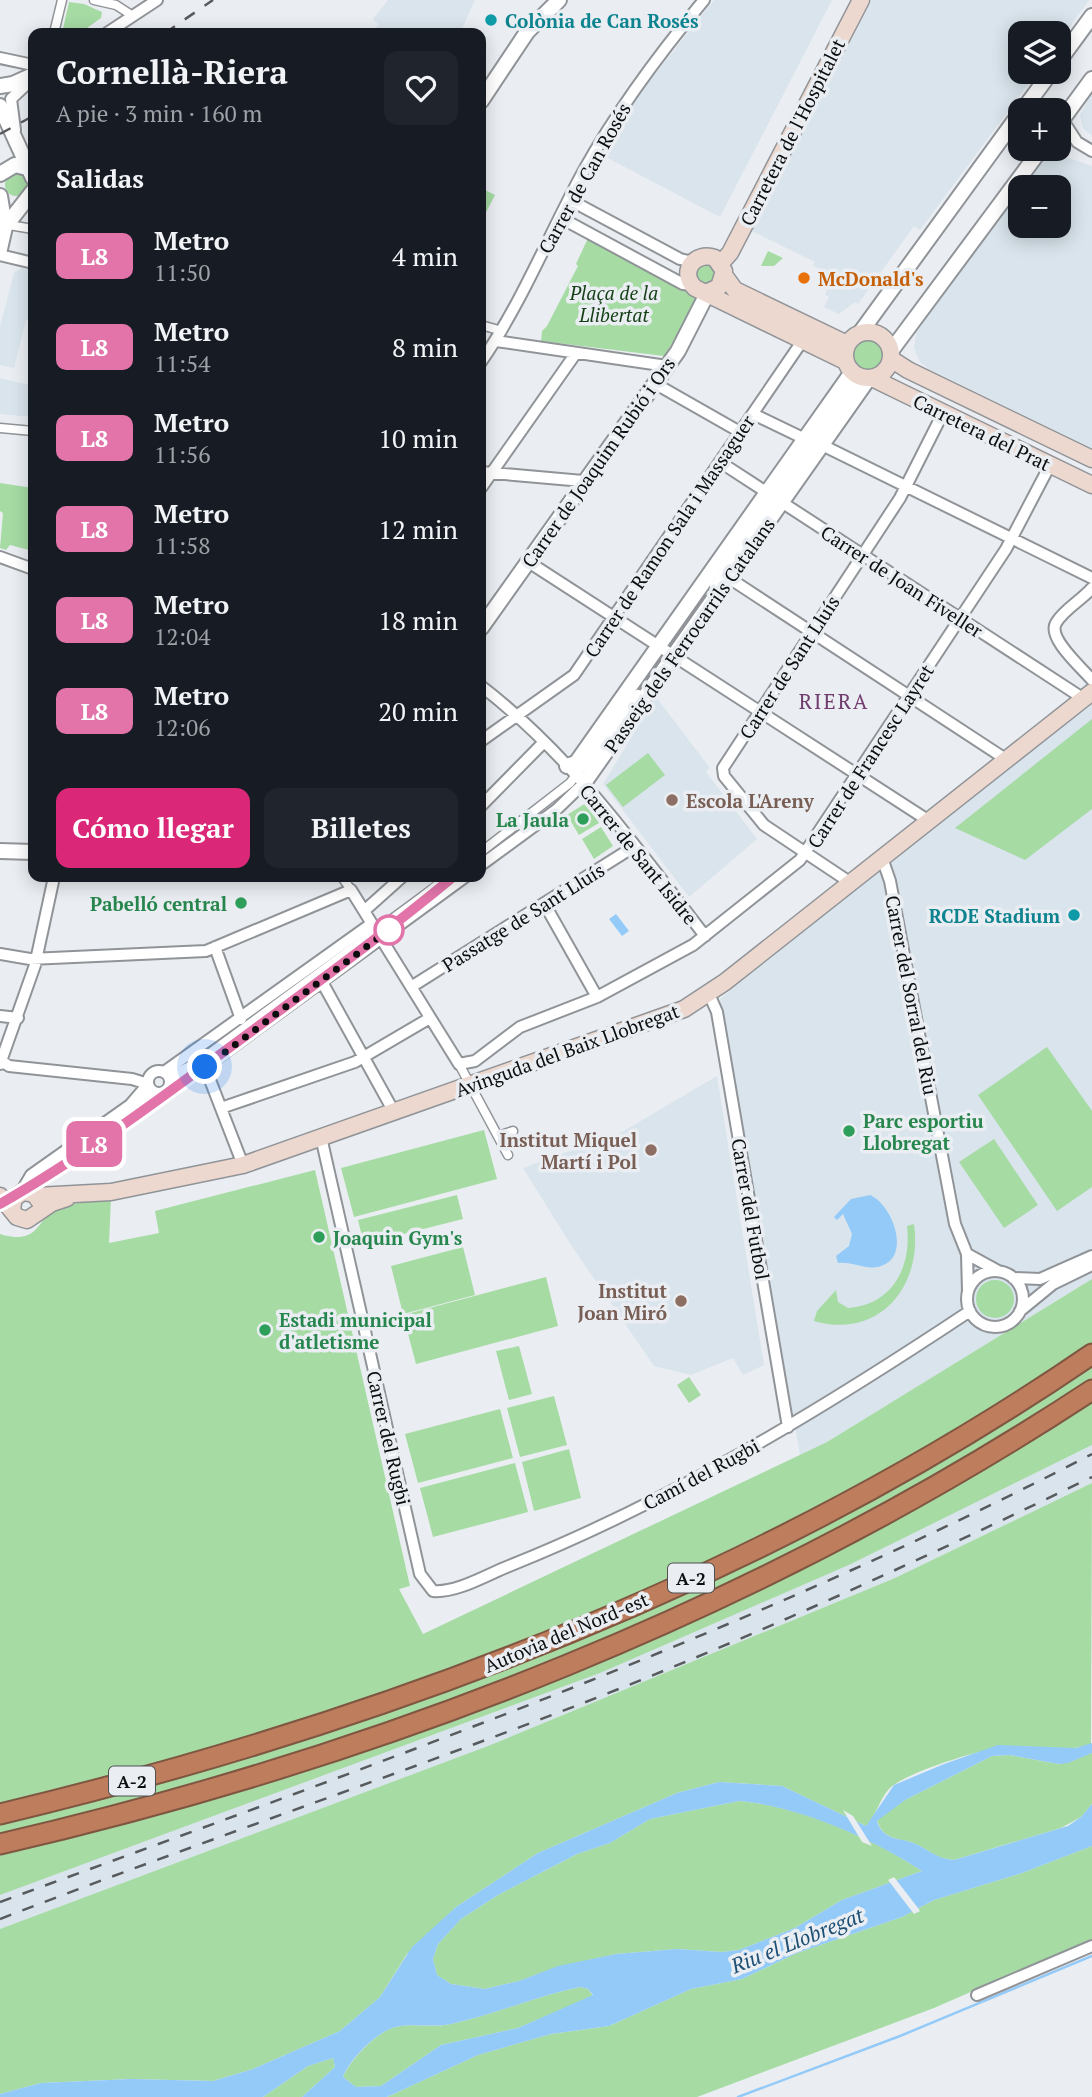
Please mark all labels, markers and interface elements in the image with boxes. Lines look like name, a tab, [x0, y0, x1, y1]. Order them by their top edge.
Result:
place label: Colònia de Can Rosés	[505, 8, 699, 33]
marker: Colònia de Can Rosés	[483, 12, 499, 28]
map controls	[1008, 21, 1071, 238]
button: layers	[1008, 21, 1071, 84]
street label: Carretera de l'Hospitalet	[734, 34, 850, 230]
text: Cornellà-Riera	[56, 50, 288, 93]
button: heart	[384, 51, 458, 125]
text: A pie · 3 min · 160 m	[56, 98, 262, 129]
street label: Carrer de Can Rosés	[532, 98, 636, 258]
button: +	[1008, 98, 1071, 161]
text: Salidas	[56, 161, 144, 195]
button: −	[1008, 175, 1071, 238]
text: Metro	[154, 223, 229, 257]
text: 4 min	[392, 239, 458, 273]
text: L8	[81, 240, 108, 272]
text: 11:50	[154, 257, 211, 288]
place label: McDonald's	[818, 266, 924, 291]
marker: McDonald's	[796, 270, 812, 286]
park label: Plaça de la Llibertat	[569, 280, 658, 327]
text: Metro	[154, 314, 229, 348]
text: 8 min	[392, 330, 458, 364]
text: L8	[81, 331, 108, 363]
text: 11:54	[154, 348, 211, 379]
street label: Carrer de Joaquim Rubió i Ors	[516, 352, 680, 572]
street label: Carretera del Prat	[909, 388, 1055, 476]
text: Metro	[154, 405, 229, 439]
street label: Carrer de Ramon Sala i Massaguer	[578, 409, 760, 662]
text: 10 min	[378, 421, 458, 455]
text: L8	[81, 422, 108, 454]
text: 11:56	[154, 439, 211, 470]
text: Metro	[154, 496, 229, 530]
text: 12 min	[378, 512, 458, 546]
text: L8	[81, 513, 108, 545]
street label: Passeig dels Ferrocarrils Catalans	[598, 513, 780, 757]
street label: Carrer de Joan Fiveller	[816, 519, 988, 643]
text: 11:58	[154, 530, 211, 561]
text: Metro	[154, 587, 229, 621]
street label: Carrer de Sant Lluís	[733, 590, 845, 744]
text: 18 min	[378, 603, 458, 637]
text: L8	[81, 604, 108, 636]
text: 12:04	[154, 621, 211, 652]
street label: Carrer de Francesc Layret	[801, 659, 939, 853]
text: Metro	[154, 678, 229, 712]
district label: RIERA	[799, 687, 869, 715]
text: 20 min	[378, 694, 458, 728]
text: L8	[81, 695, 108, 727]
text: 12:06	[154, 712, 211, 743]
street label: Carrer de Sant Isidre	[575, 779, 703, 929]
button: Cómo llegar	[56, 788, 250, 868]
button: Billetes	[264, 788, 458, 868]
place label: Escola L'Areny	[686, 788, 815, 813]
marker: Escola L'Areny	[664, 792, 680, 808]
place label: La Jaula	[496, 807, 569, 832]
marker: La Jaula	[575, 811, 591, 827]
street label: Passatge de Sant Lluís	[437, 857, 609, 977]
place label: Pabelló central	[90, 891, 227, 916]
street label: Carrer del Sorral del Riu	[880, 893, 944, 1097]
marker: Pabelló central	[233, 895, 249, 911]
place label: RCDE Stadium	[929, 903, 1060, 928]
marker: RCDE Stadium	[1066, 907, 1082, 923]
unlabelled marker	[374, 915, 404, 945]
street label: Avinguda del Baix Llobregat	[452, 998, 682, 1102]
your location	[187, 1049, 222, 1084]
place label: Parc esportiu Llobregat	[863, 1108, 984, 1155]
line badge: L8	[62, 1121, 126, 1167]
marker: Parc esportiu Llobregat	[841, 1123, 857, 1139]
place label: Institut Miquel Martí i Pol	[500, 1127, 637, 1174]
text: L8	[80, 1128, 108, 1160]
street label: Carrer del Futbol	[726, 1136, 776, 1282]
marker: Institut Miquel Martí i Pol	[643, 1142, 659, 1158]
place label: Joaquin Gym's	[333, 1225, 463, 1250]
marker: Joaquin Gym's	[311, 1229, 327, 1245]
place label: Institut Joan Miró	[577, 1278, 667, 1325]
marker: Institut Joan Miró	[673, 1293, 689, 1309]
place label: Estadi municipal d'atletisme	[279, 1307, 432, 1354]
marker: Estadi municipal d'atletisme	[257, 1322, 273, 1338]
street label: Carrer del Rugbi	[361, 1368, 417, 1508]
street label: Camí del Rugbi	[639, 1433, 763, 1515]
road number: A-2	[668, 1563, 714, 1592]
street label: Autovia del Nord-est	[480, 1586, 652, 1678]
road number: A-2	[109, 1766, 155, 1796]
water label: Riu el Llobregat	[725, 1900, 868, 1980]

